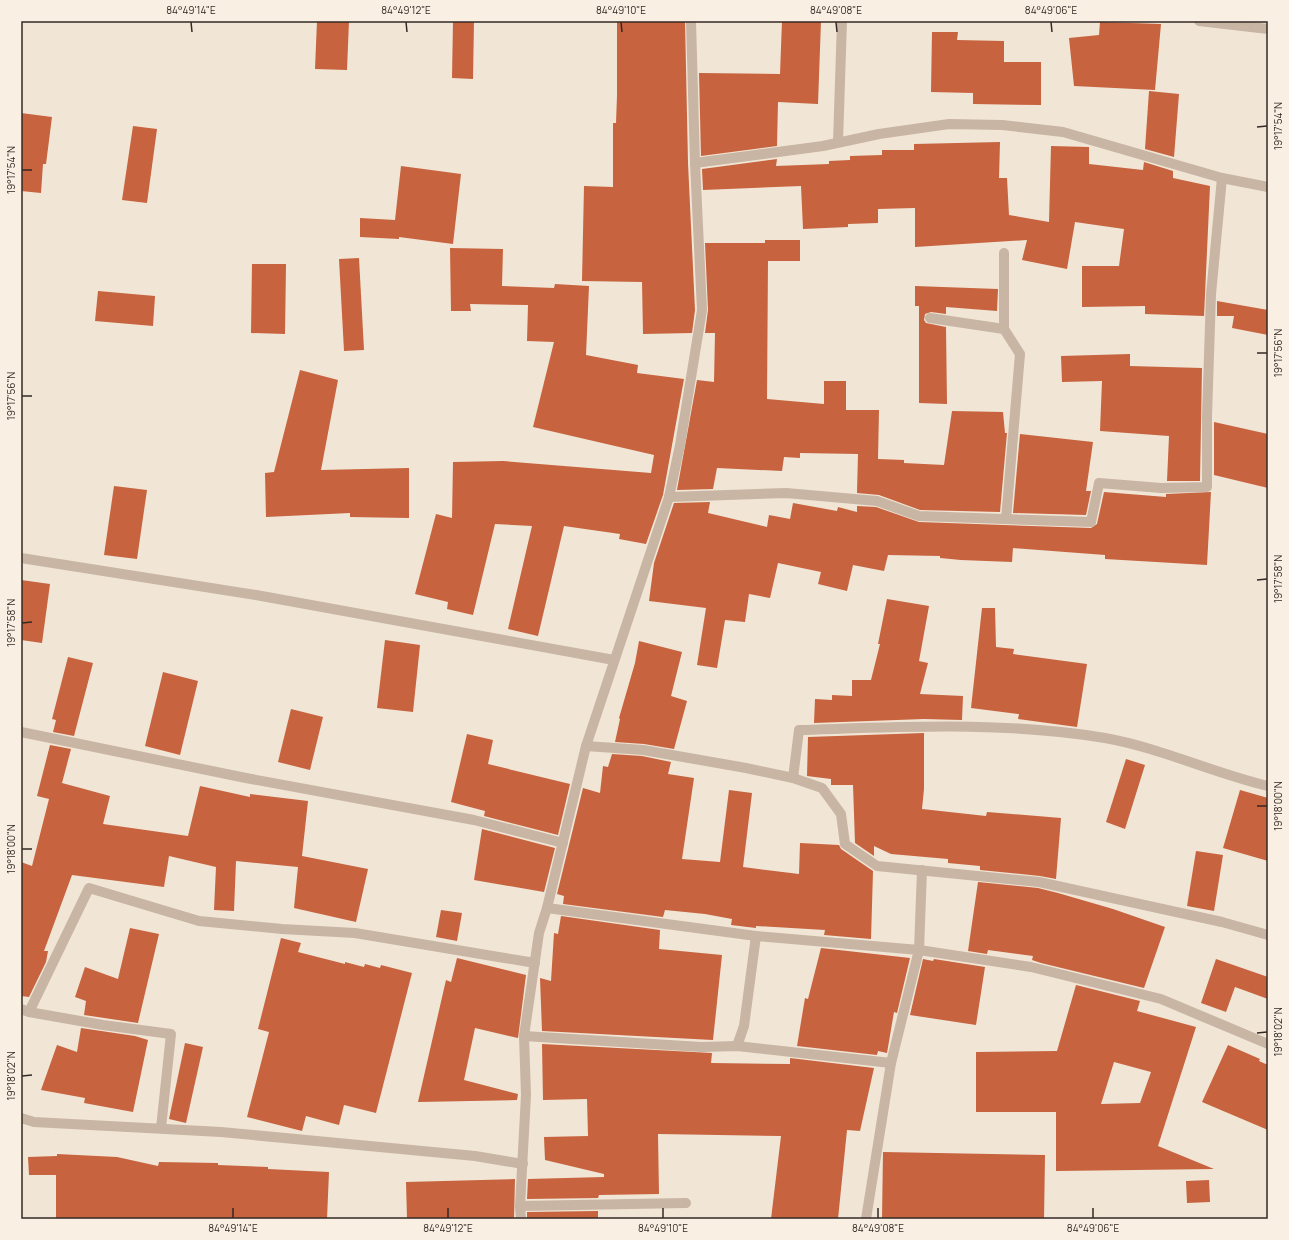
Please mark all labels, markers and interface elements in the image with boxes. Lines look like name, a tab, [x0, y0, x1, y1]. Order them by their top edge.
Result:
text: 84°49'14"E	[166, 3, 216, 17]
text: 84°49'12"E	[381, 3, 431, 17]
text: 84°49'10"E	[596, 3, 646, 17]
text: 84°49'08"E	[810, 3, 862, 17]
text: 84°49'06"E	[1025, 3, 1077, 17]
text: 19°17'54"N	[1271, 102, 1285, 150]
text: 19°17'54"N	[4, 146, 18, 194]
text: 19°17'56"N	[1271, 329, 1285, 377]
text: 19°17'56"N	[4, 372, 18, 420]
text: 19°17'58"N	[1271, 555, 1285, 603]
text: 19°17'58"N	[4, 599, 18, 647]
text: 19°18'00"N	[1271, 781, 1285, 831]
text: 19°18'00"N	[4, 824, 18, 874]
text: 19°18'02"N	[1271, 1007, 1285, 1057]
text: 19°18'02"N	[4, 1051, 18, 1101]
text: 84°49'14"E	[208, 1221, 258, 1235]
text: 84°49'12"E	[423, 1221, 473, 1235]
text: 84°49'10"E	[638, 1221, 688, 1235]
text: 84°49'08"E	[852, 1221, 904, 1235]
text: 84°49'06"E	[1067, 1221, 1119, 1235]

